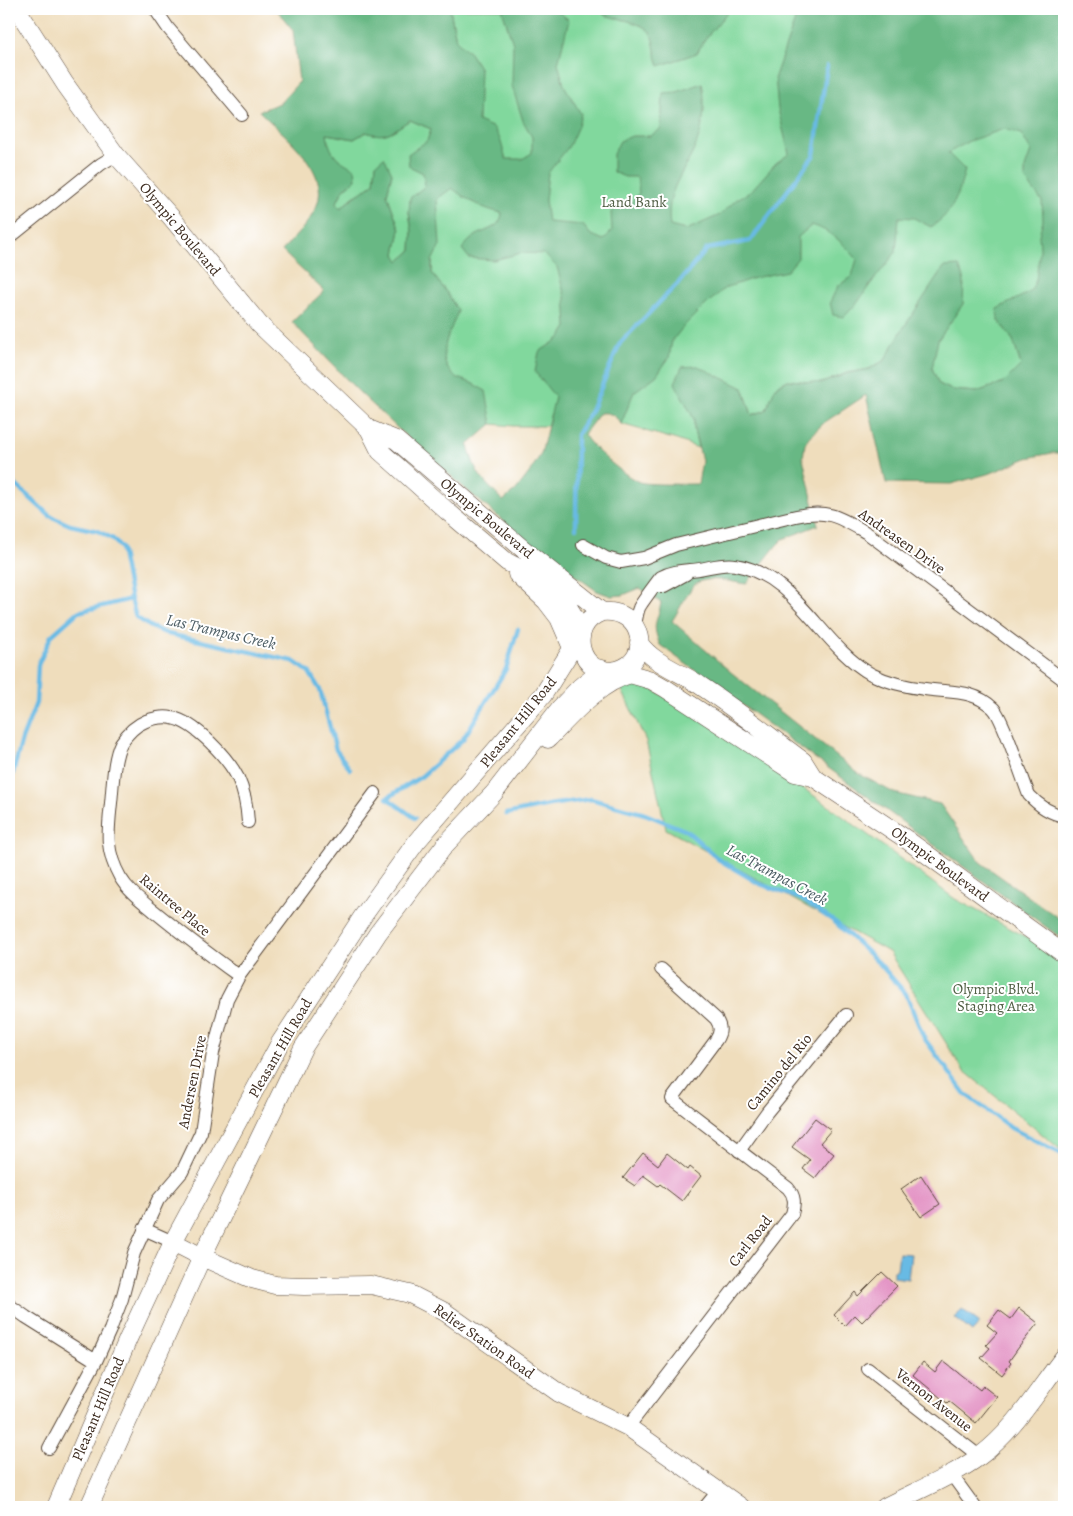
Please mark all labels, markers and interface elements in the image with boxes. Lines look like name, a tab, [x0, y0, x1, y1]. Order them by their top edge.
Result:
street label: Olympic Boulevard	[135, 178, 226, 281]
park label: Land Bank	[601, 192, 667, 212]
street label: Olympic Boulevard	[436, 473, 539, 564]
street label: Andreasen Drive	[854, 503, 950, 579]
water label: Las Trampas Creek	[164, 609, 278, 655]
street label: Pleasant Hill Road	[475, 672, 562, 772]
street label: Olympic Boulevard	[887, 822, 994, 907]
water label: Las Trampas Creek	[722, 839, 832, 911]
street label: Raintree Place	[135, 869, 215, 941]
park label: Olympic Blvd. Staging Area	[953, 979, 1039, 1016]
street label: Pleasant Hill Road	[243, 994, 317, 1101]
street label: Camino del Rio	[742, 1029, 816, 1115]
street label: Andersen Drive	[173, 1033, 211, 1131]
street label: Carl Road	[724, 1210, 777, 1271]
street label: Reliez Station Road	[430, 1299, 539, 1384]
street label: Pleasant Hill Road	[67, 1353, 129, 1464]
street label: Vernon Avenue	[891, 1363, 977, 1436]

